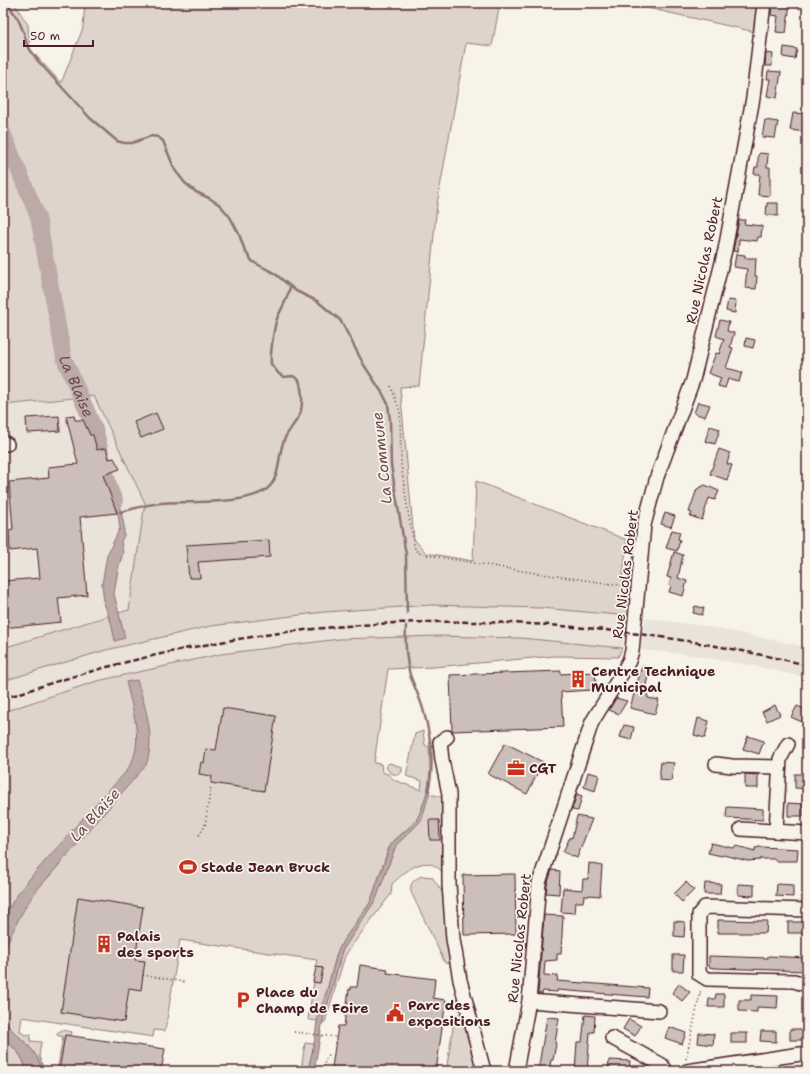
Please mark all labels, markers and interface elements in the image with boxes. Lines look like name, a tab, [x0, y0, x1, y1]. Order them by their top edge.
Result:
scale bar	[24, 22, 93, 48]
text: 50 m	[30, 28, 60, 44]
street label: Rue Nicolas Robert	[682, 195, 726, 325]
water label: La Blaise	[54, 352, 98, 420]
water label: La Commune	[367, 411, 397, 505]
street label: Rue Nicolas Robert	[608, 508, 642, 640]
place label: Centre Technique Municipal	[591, 662, 716, 696]
building icon: Centre Technique Municipal	[568, 669, 588, 689]
office icon: CGT	[506, 758, 526, 778]
place label: CGT	[529, 759, 557, 777]
water label: La Blaise	[66, 784, 124, 846]
sports icon: Stade Jean Bruck	[178, 857, 198, 877]
place label: Stade Jean Bruck	[201, 858, 330, 876]
street label: Rue Nicolas Robert	[503, 872, 535, 1004]
place label: Palais des sports	[117, 927, 194, 961]
building icon: Palais des sports	[94, 934, 114, 954]
place label: Place du Champ de Foire	[256, 983, 369, 1017]
parking icon: Place du Champ de Foire	[233, 990, 253, 1010]
place label: Parc des expositions	[408, 996, 491, 1030]
public building icon: Parc des expositions	[385, 1003, 405, 1023]

